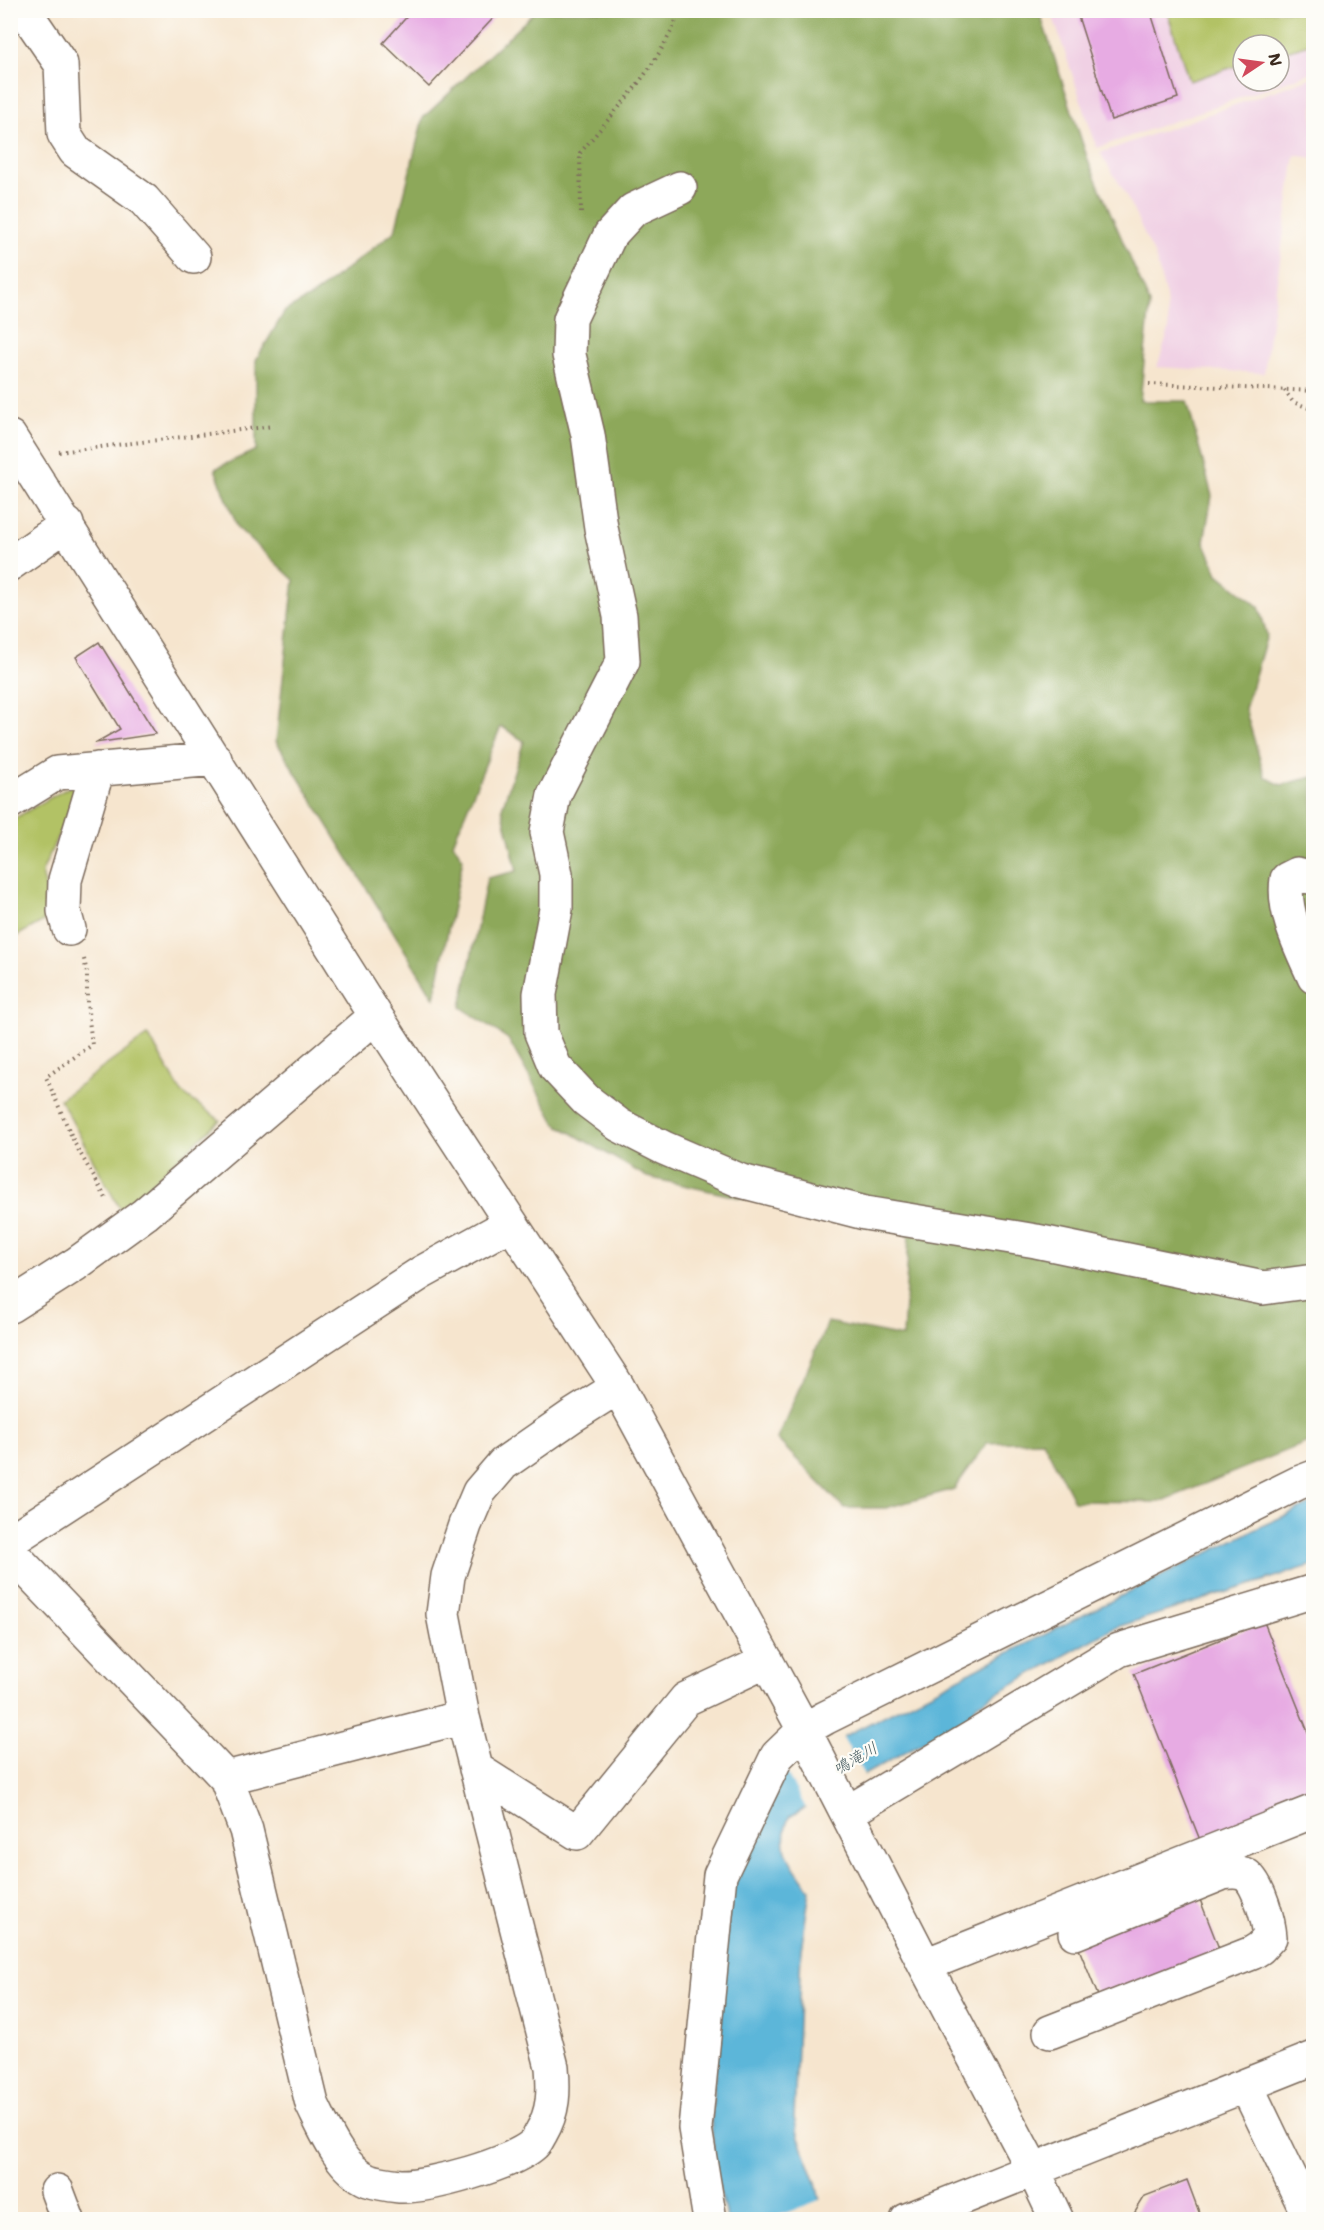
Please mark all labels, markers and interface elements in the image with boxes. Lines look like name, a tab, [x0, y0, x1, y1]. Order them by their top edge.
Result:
north arrow	[1231, 33, 1291, 93]
text: N	[1263, 51, 1287, 68]
water label: 鳴滝川	[829, 1737, 881, 1780]

